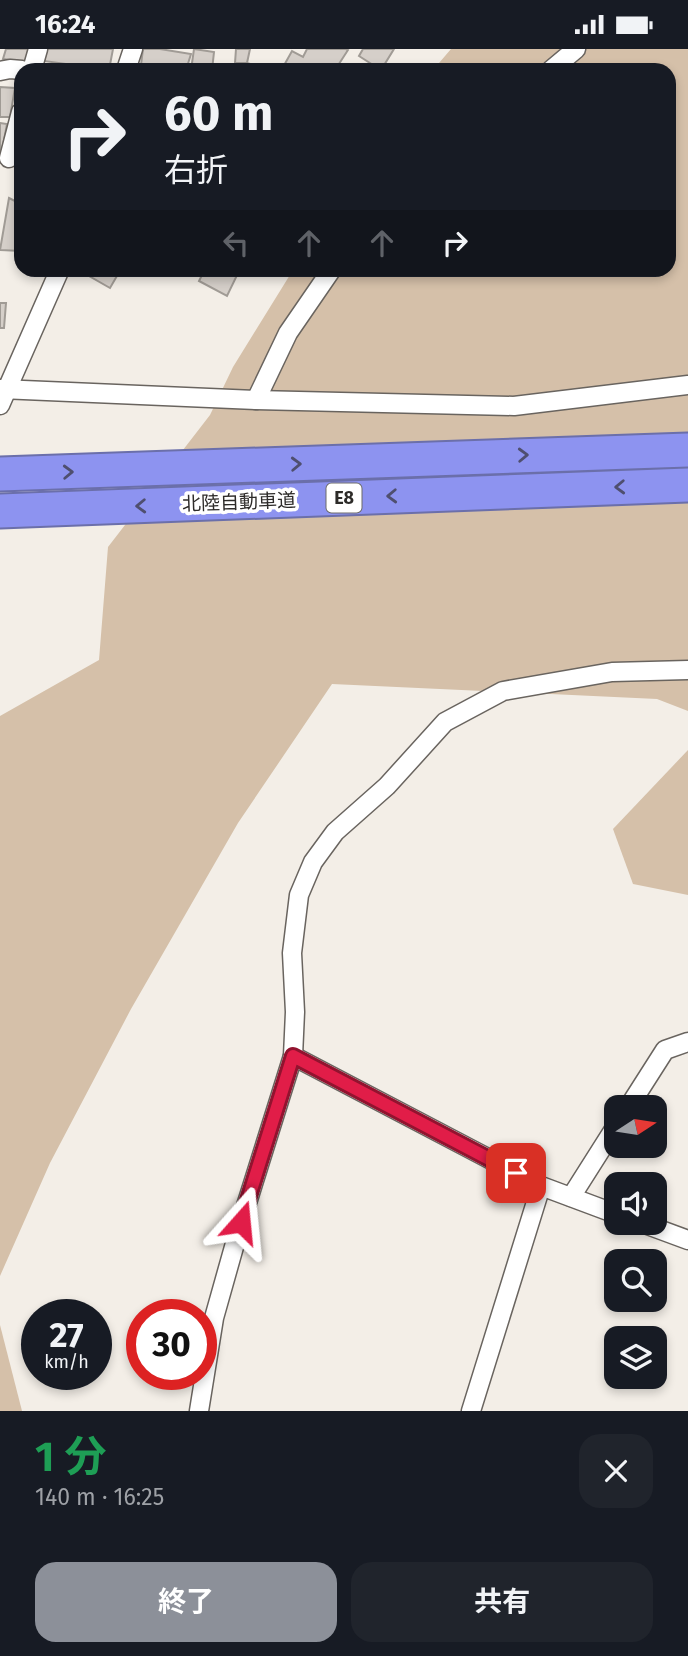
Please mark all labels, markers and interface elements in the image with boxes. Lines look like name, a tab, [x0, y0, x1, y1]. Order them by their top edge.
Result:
text: 16:24	[35, 9, 95, 40]
text: 60 m	[164, 84, 273, 143]
icon: right	[49, 91, 140, 182]
text: 右折	[164, 151, 228, 189]
icon: left	[217, 224, 255, 262]
icon: ahead	[290, 224, 328, 262]
icon: ahead	[363, 224, 401, 262]
icon: right	[436, 224, 474, 262]
one-way arrow	[518, 447, 529, 462]
one-way arrow	[290, 456, 301, 471]
one-way arrow	[63, 464, 74, 479]
one-way arrow	[614, 480, 625, 495]
road number: E8	[326, 483, 362, 512]
one-way arrow	[387, 488, 398, 503]
street label: 北陸自動車道	[182, 489, 296, 515]
one-way arrow	[135, 498, 145, 514]
north arrow	[604, 1095, 667, 1159]
map controls	[604, 1095, 667, 1389]
pin	[486, 1143, 546, 1203]
icon: arrive	[497, 1154, 535, 1192]
button: sound	[604, 1172, 667, 1235]
position arrow	[204, 1185, 278, 1259]
button: search	[604, 1249, 667, 1312]
speed limit sign: 30	[126, 1299, 217, 1390]
text: 27	[49, 1314, 84, 1356]
button: layers	[604, 1326, 667, 1389]
text: km/h	[44, 1351, 89, 1373]
text: 1 分	[35, 1432, 106, 1482]
button: close	[579, 1434, 653, 1508]
text: 140 m · 16:25	[35, 1483, 164, 1511]
button: 終了	[35, 1562, 337, 1642]
button: 共有	[351, 1562, 653, 1642]

